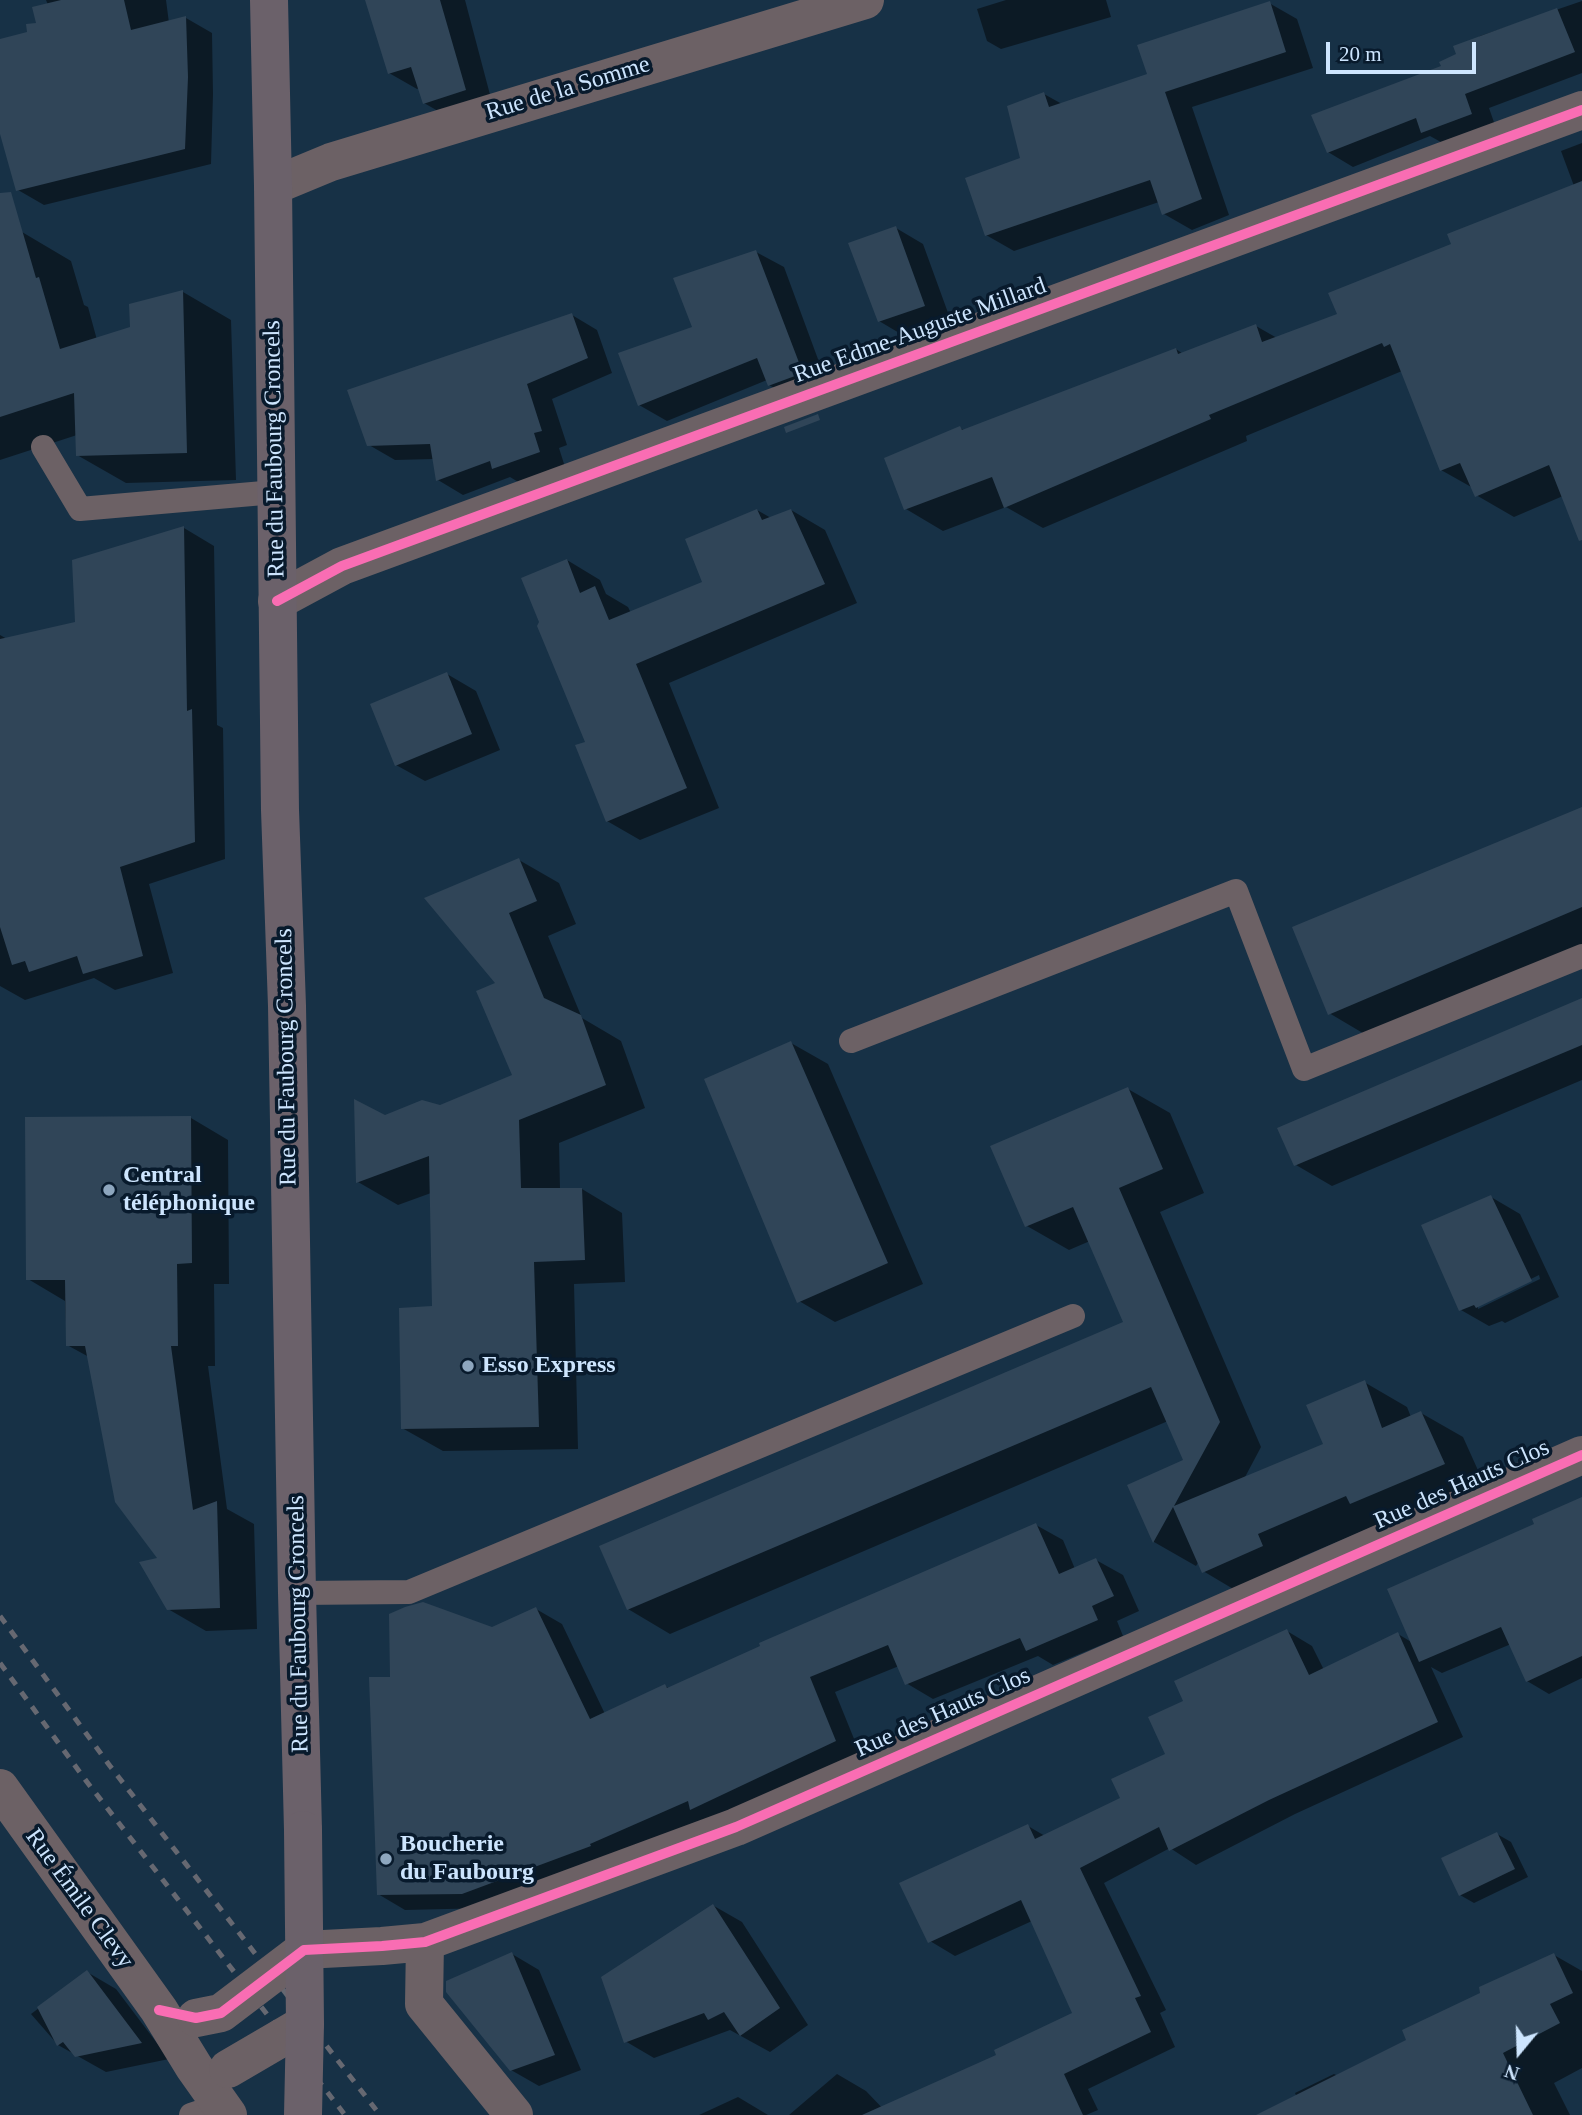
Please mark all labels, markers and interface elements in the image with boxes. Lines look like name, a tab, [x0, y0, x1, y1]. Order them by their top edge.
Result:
scale bar	[1330, 28, 1480, 72]
text: 20 m	[1339, 42, 1382, 66]
street label: Rue de la Somme	[483, 50, 653, 128]
street label: Rue Edme-Auguste Millard	[790, 272, 1050, 390]
street label: Rue du Faubourg Croncels	[258, 320, 292, 578]
street label: Rue du Faubourg Croncels	[270, 928, 304, 1186]
place label: Central téléphonique	[123, 1162, 255, 1218]
marker: Central téléphonique	[101, 1182, 117, 1198]
place label: Esso Express	[482, 1352, 616, 1380]
marker: Esso Express	[460, 1358, 476, 1374]
street label: Rue des Hauts Clos	[1370, 1433, 1554, 1537]
street label: Rue du Faubourg Croncels	[282, 1495, 316, 1753]
street label: Rue des Hauts Clos	[851, 1661, 1035, 1765]
street label: Rue Émile Clevy	[19, 1824, 139, 1974]
place label: Boucherie du Faubourg	[400, 1831, 534, 1887]
marker: Boucherie du Faubourg	[378, 1851, 394, 1867]
north arrow	[1484, 2017, 1554, 2087]
text: N	[1502, 2060, 1522, 2084]

